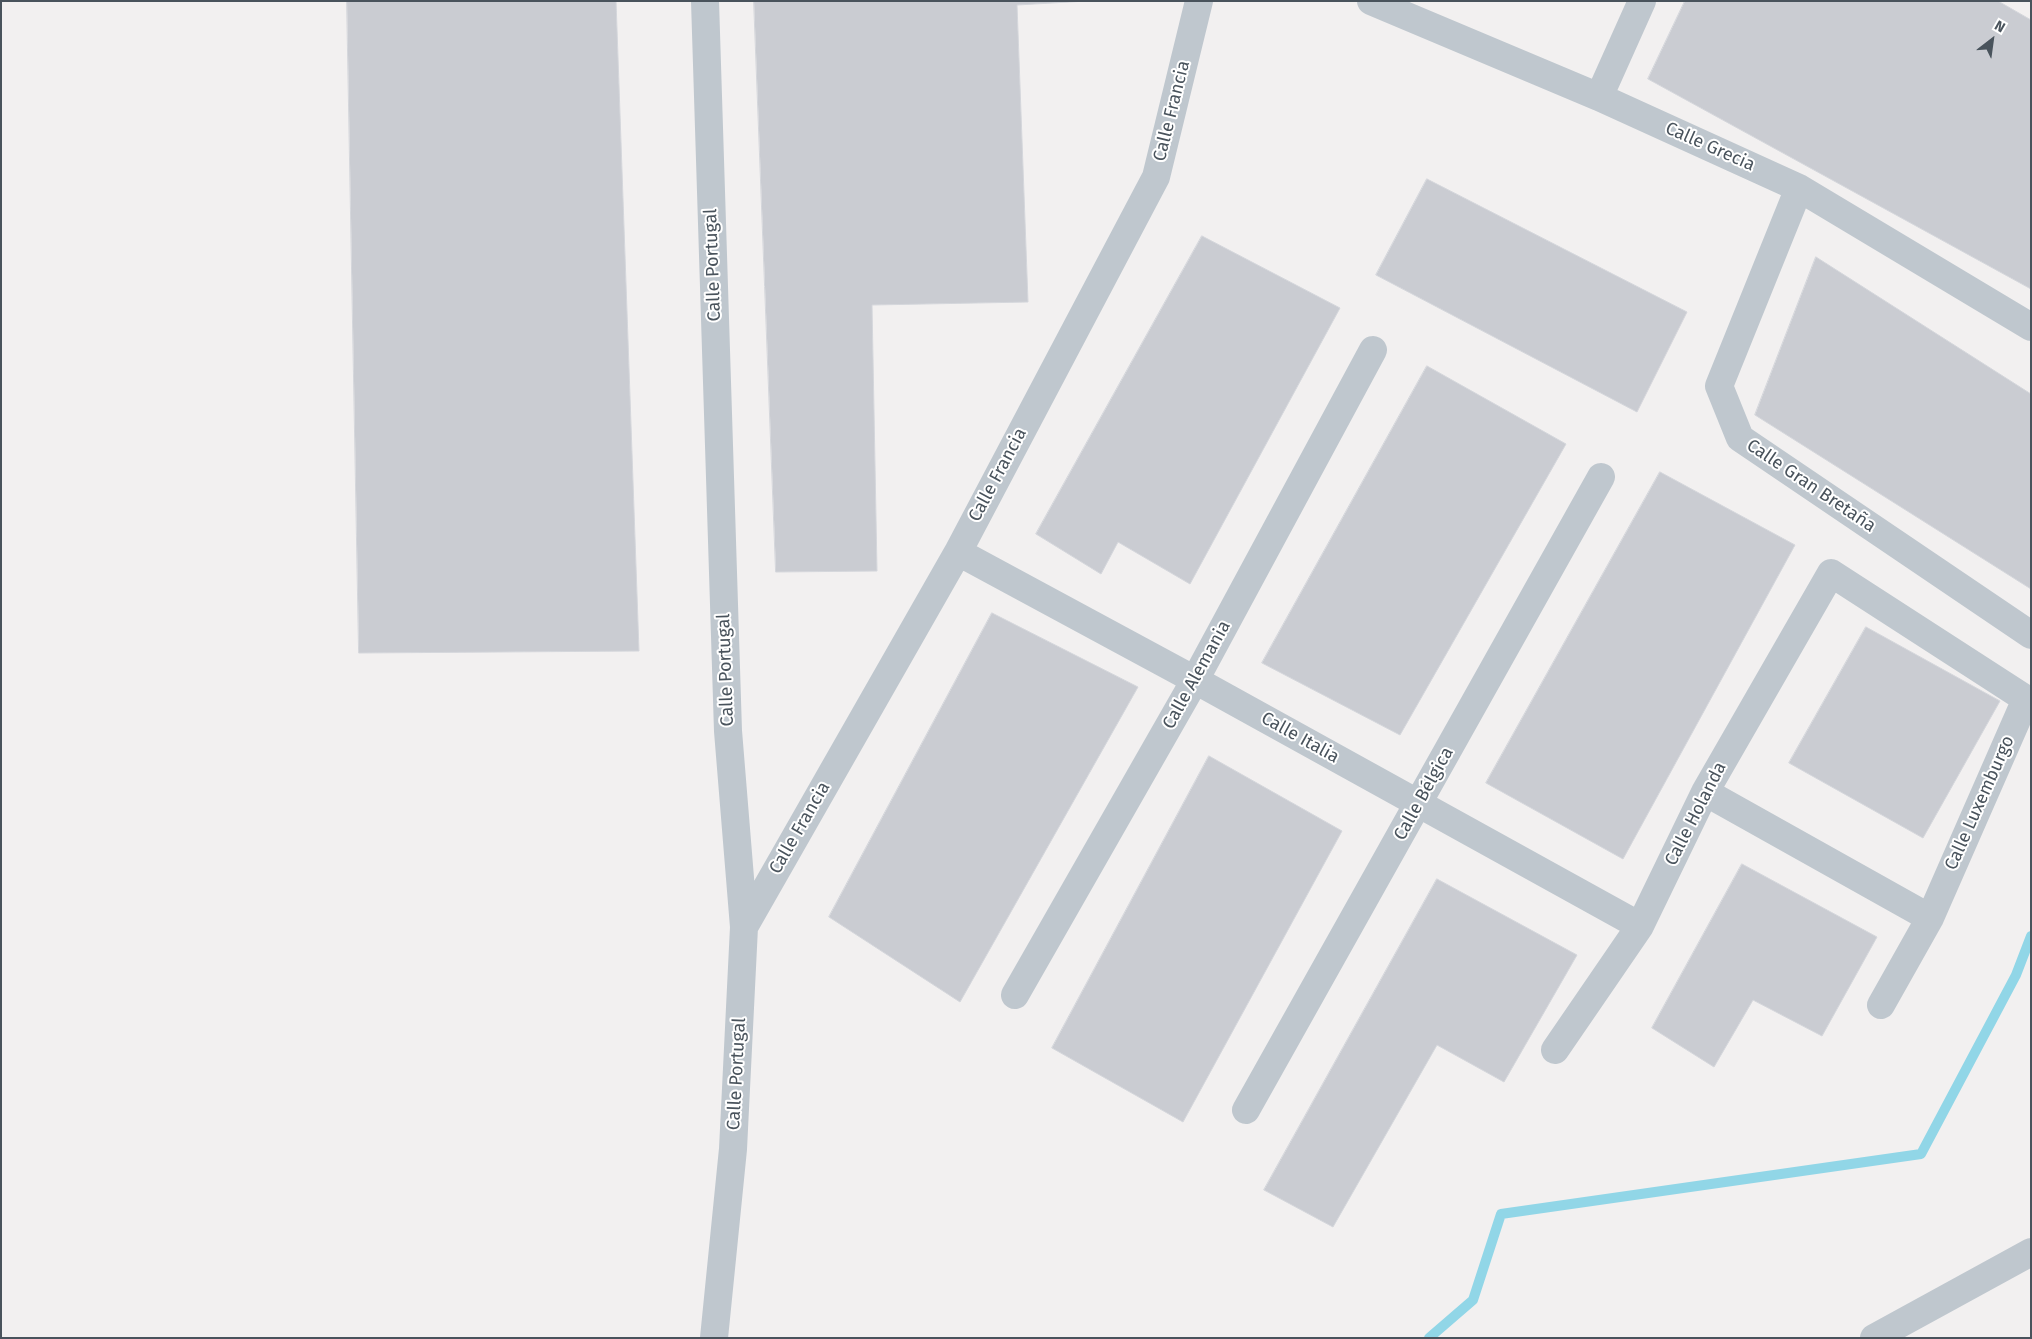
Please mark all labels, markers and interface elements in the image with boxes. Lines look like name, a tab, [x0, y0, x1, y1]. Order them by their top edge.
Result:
north arrow	[1967, 15, 2017, 65]
text: N	[1991, 17, 2008, 36]
street label: Calle Francia	[1149, 58, 1195, 164]
street label: Calle Grecia	[1662, 118, 1758, 176]
street label: Calle Portugal	[700, 208, 726, 322]
street label: Calle Francia	[964, 425, 1032, 525]
street label: Calle Gran Bretaña	[1742, 435, 1880, 537]
street label: Calle Portugal	[713, 613, 739, 727]
street label: Calle Alemania	[1158, 617, 1236, 733]
street label: Calle Italia	[1257, 708, 1343, 768]
street label: Calle Luxemburgo	[1941, 732, 2019, 874]
street label: Calle Bélgica	[1390, 744, 1458, 844]
street label: Calle Holanda	[1661, 759, 1731, 869]
street label: Calle Francia	[765, 778, 835, 878]
street label: Calle Portugal	[723, 1017, 751, 1131]

